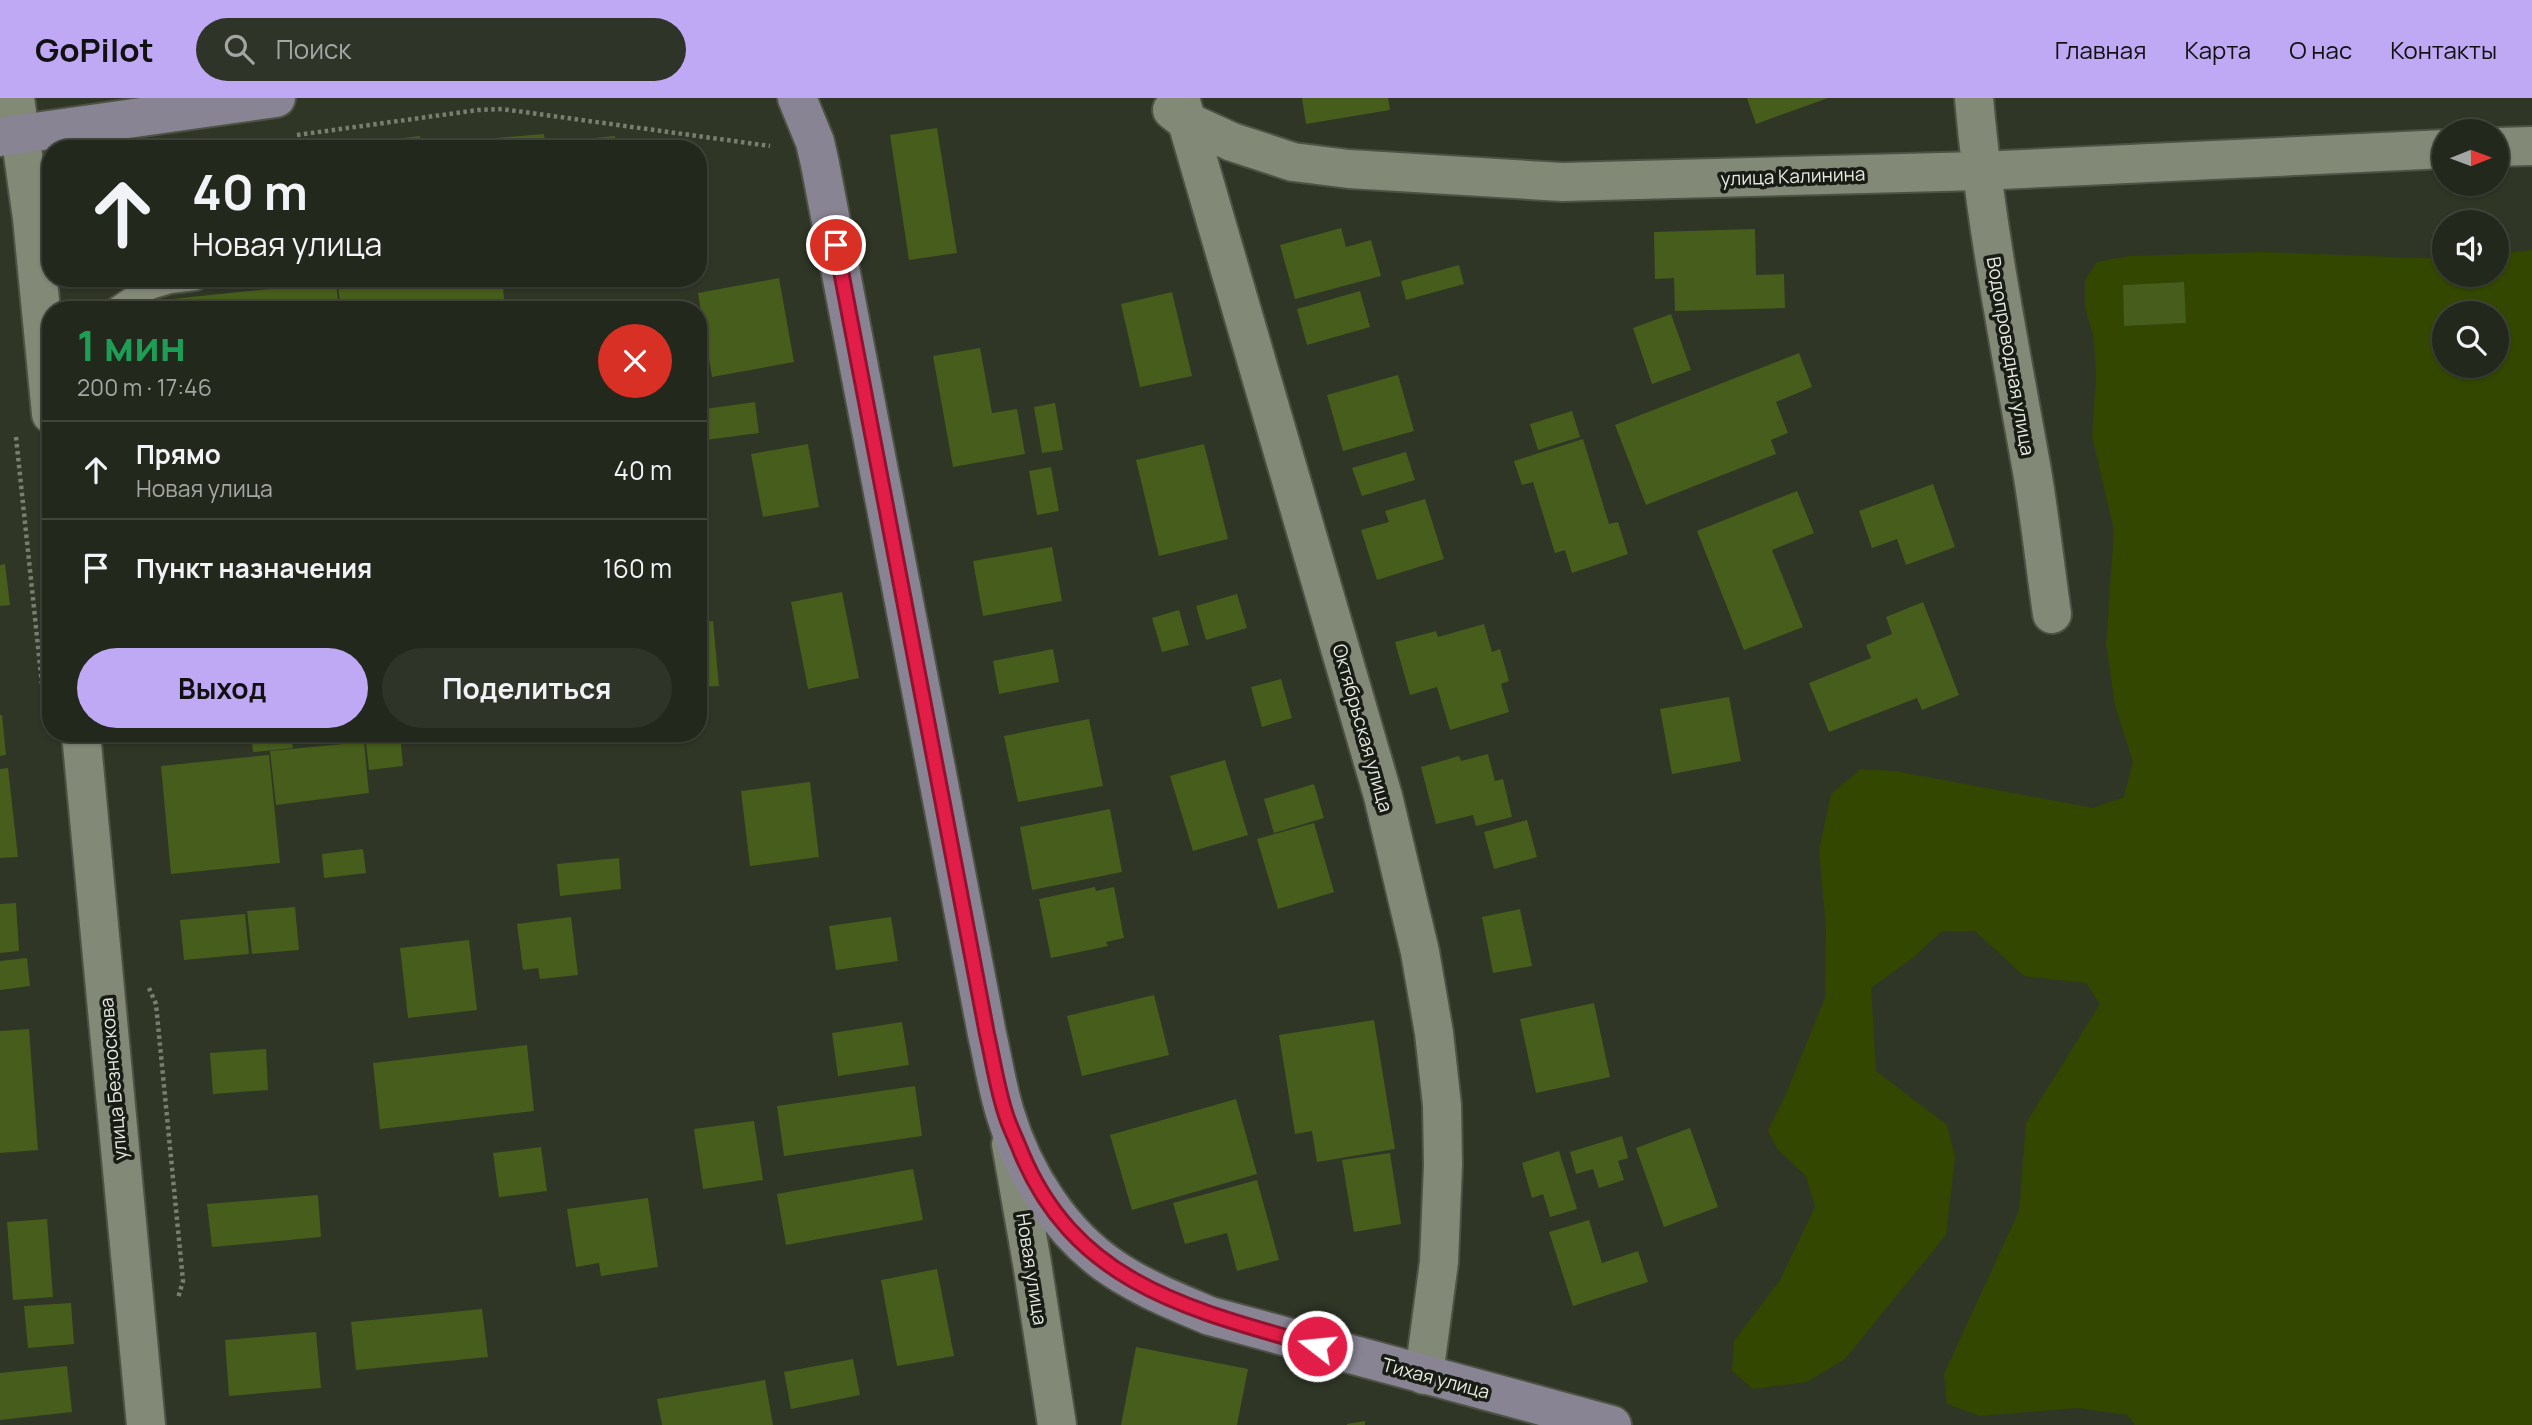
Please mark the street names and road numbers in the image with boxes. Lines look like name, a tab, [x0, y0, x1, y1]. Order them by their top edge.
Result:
street label: улица Калинина	[1720, 160, 1866, 192]
street label: Водопроводная улица	[1981, 255, 2041, 457]
street label: Октябрьская улица	[1327, 641, 1399, 815]
street label: улица Безноскова	[93, 996, 133, 1162]
street label: Новая улица	[1010, 1211, 1054, 1327]
street label: Тихая улица	[1379, 1351, 1493, 1405]

